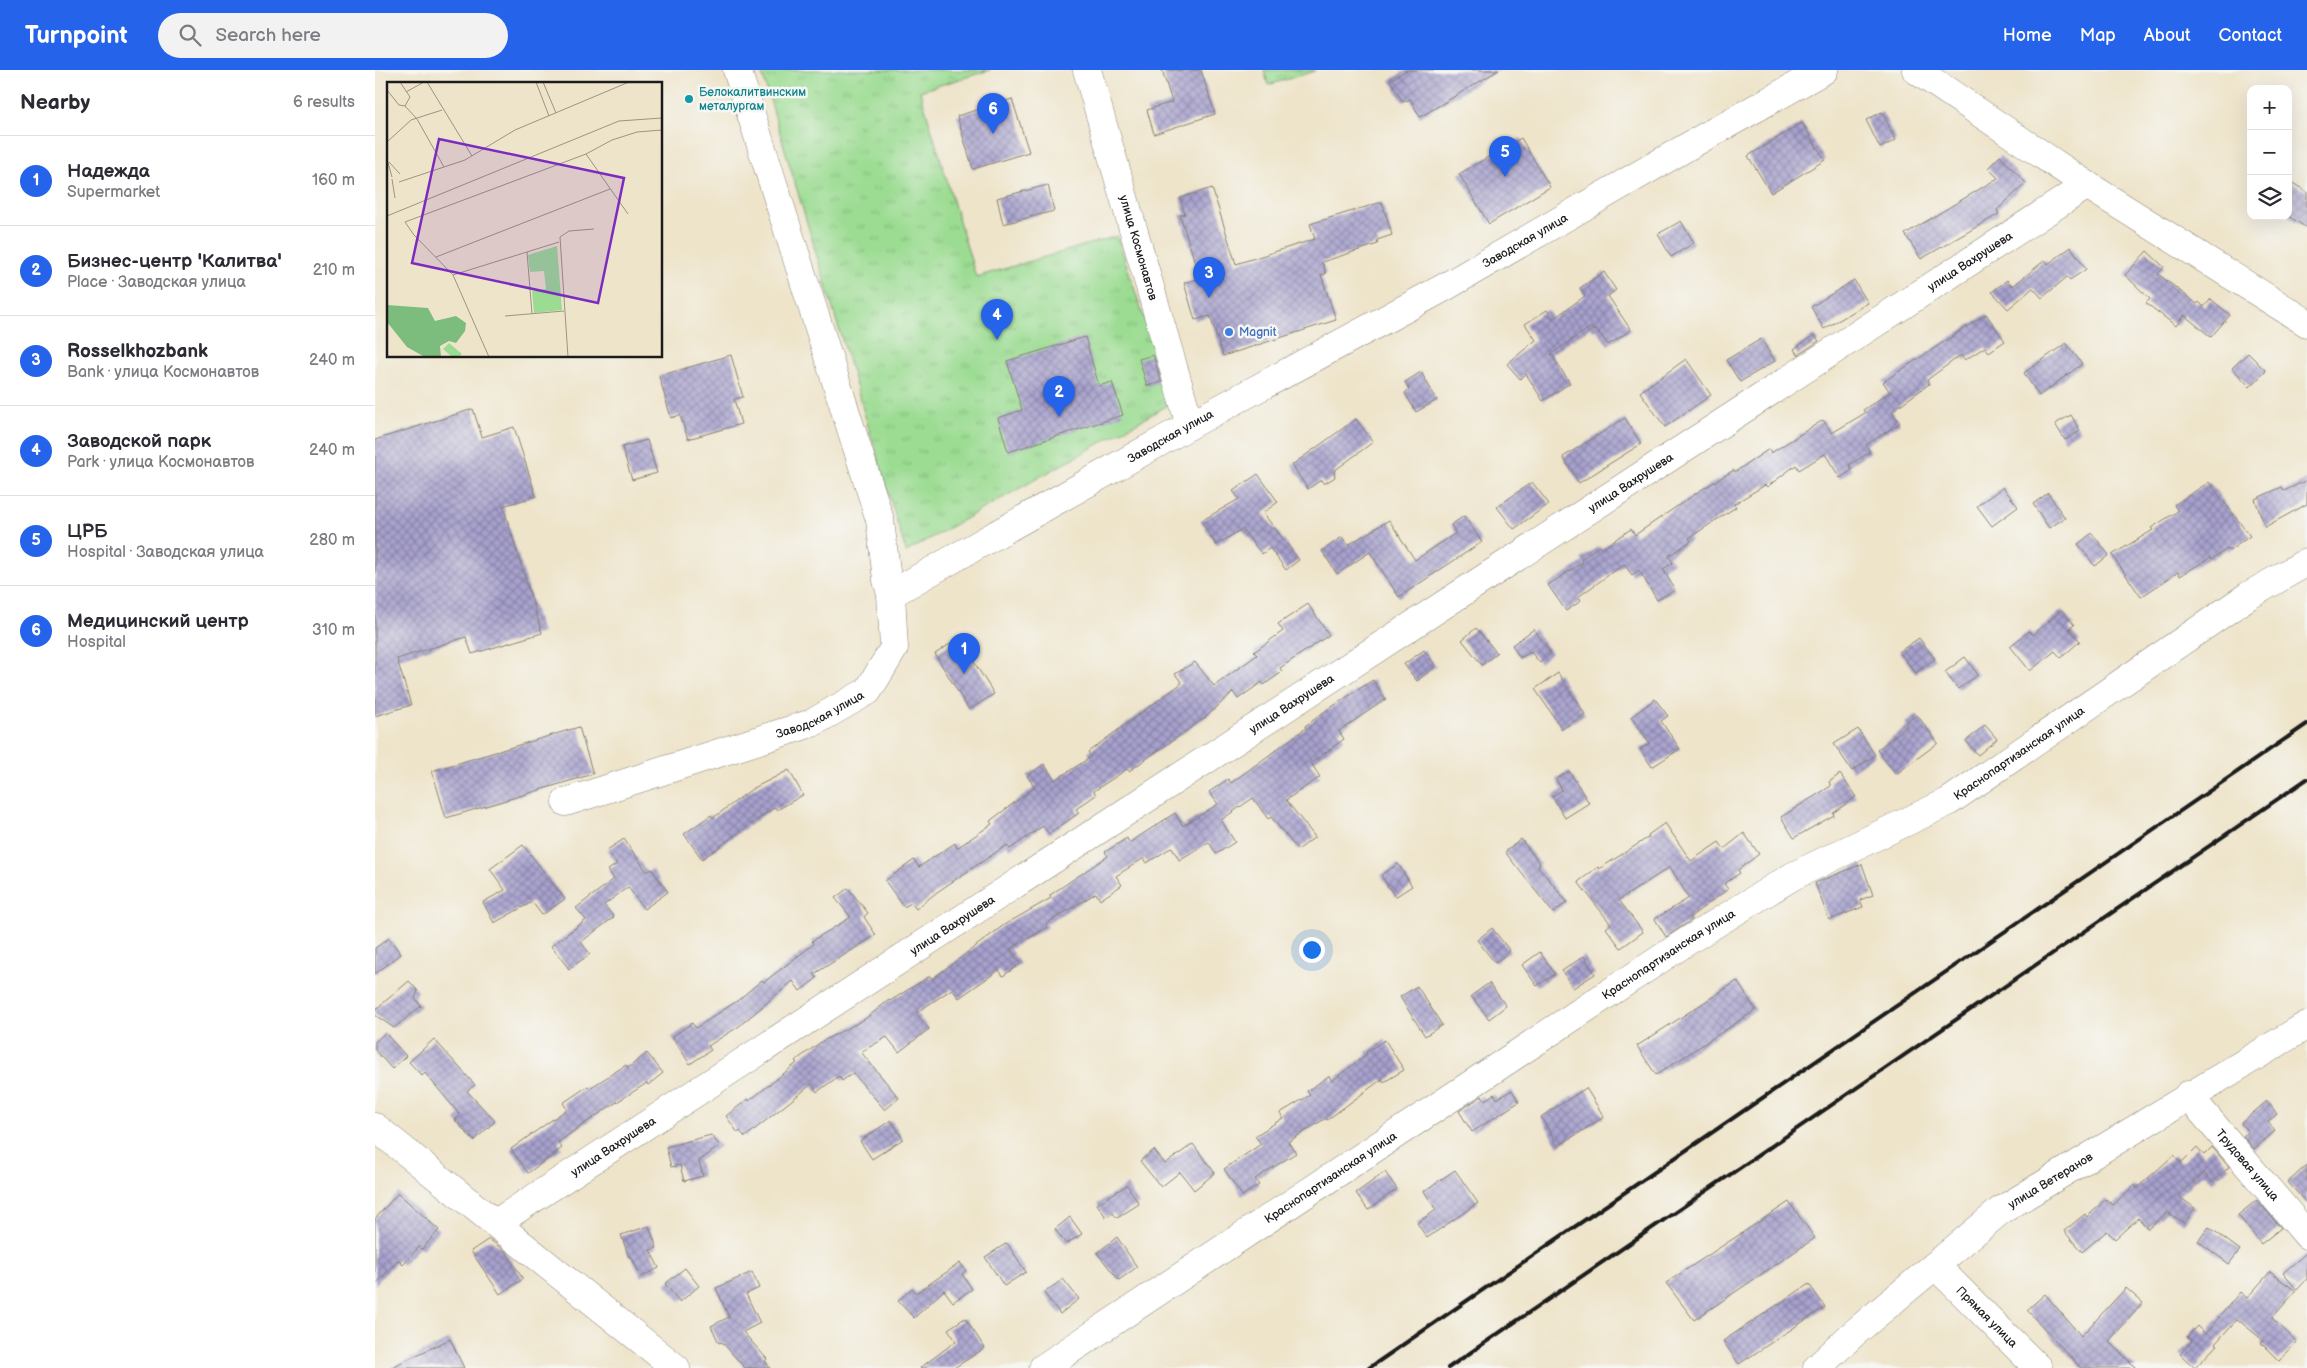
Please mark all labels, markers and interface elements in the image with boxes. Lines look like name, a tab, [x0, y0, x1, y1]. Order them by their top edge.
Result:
search box	[158, 13, 508, 58]
text: Turnpoint	[25, 21, 128, 50]
icon: search	[176, 21, 204, 49]
text: Search here	[216, 24, 321, 47]
text: Home	[2003, 25, 2052, 46]
text: Map	[2080, 25, 2116, 46]
text: About	[2144, 25, 2191, 46]
text: Contact	[2219, 25, 2282, 46]
inset map	[387, 82, 663, 358]
place label: Белокалитвинским металургам	[699, 85, 806, 114]
map controls	[2247, 85, 2292, 220]
button: +	[2247, 85, 2292, 130]
text: Nearby	[20, 90, 90, 115]
text: 6 results	[293, 93, 355, 112]
marker: Белокалитвинским металургам	[683, 93, 695, 105]
pin: 6	[977, 93, 1009, 134]
button: −	[2247, 130, 2292, 175]
pin: 5	[1489, 136, 1521, 177]
text: Надежда	[67, 160, 150, 183]
text: 1	[33, 171, 39, 190]
text: 160 m	[312, 171, 355, 190]
button: layers	[2247, 175, 2292, 220]
text: Supermarket	[67, 183, 160, 202]
street label: улица Космонавтов	[1116, 194, 1161, 303]
street label: Заводская улица	[1480, 211, 1571, 272]
street label: улица Вахрушева	[1925, 229, 2016, 295]
text: Бизнес-центр 'Калитва'	[67, 250, 281, 273]
pin: 3	[1193, 257, 1225, 298]
text: 2	[31, 261, 41, 280]
text: 210 m	[313, 261, 355, 280]
text: Place · Заводская улица	[67, 273, 246, 292]
pin: 4	[981, 299, 1013, 340]
place label: Magnit	[1239, 325, 1277, 340]
marker: Magnit	[1223, 326, 1235, 338]
text: Rosselkhozbank	[67, 340, 208, 363]
text: 3	[31, 351, 41, 370]
text: 240 m	[309, 351, 355, 370]
text: Bank · улица Космонавтов	[67, 363, 259, 382]
pin: 2	[1043, 376, 1075, 417]
street label: Заводская улица	[1125, 407, 1216, 467]
text: Заводской парк	[67, 430, 211, 453]
text: 4	[31, 441, 41, 460]
text: 240 m	[309, 441, 355, 460]
street label: улица Вахрушева	[1586, 450, 1676, 516]
text: Park · улица Космонавтов	[67, 453, 254, 472]
text: ЦРБ	[67, 520, 107, 543]
text: 5	[31, 531, 41, 550]
text: 280 m	[309, 531, 355, 550]
text: Hospital · Заводская улица	[67, 543, 264, 562]
text: Медицинский центр	[67, 610, 249, 633]
text: 6	[31, 621, 41, 640]
text: 310 m	[312, 621, 355, 640]
text: Hospital	[67, 633, 126, 652]
pin: 1	[948, 633, 980, 674]
street label: улица Вахрушева	[1247, 671, 1337, 737]
street label: Заводская улица	[774, 688, 867, 742]
street label: Краснопартизанская улица	[1951, 703, 2088, 804]
street label: улица Вахрушева	[907, 892, 998, 959]
street label: Краснопартизанская улица	[1600, 906, 1738, 1003]
your location	[1299, 937, 1325, 963]
street label: улица Вахрушева	[568, 1114, 659, 1180]
street label: Трудовая улица	[2213, 1126, 2282, 1204]
street label: Краснопартизанская улица	[1262, 1129, 1400, 1227]
street label: улица Ветеранов	[2005, 1149, 2096, 1212]
street label: Прямая улица	[1953, 1283, 2020, 1351]

